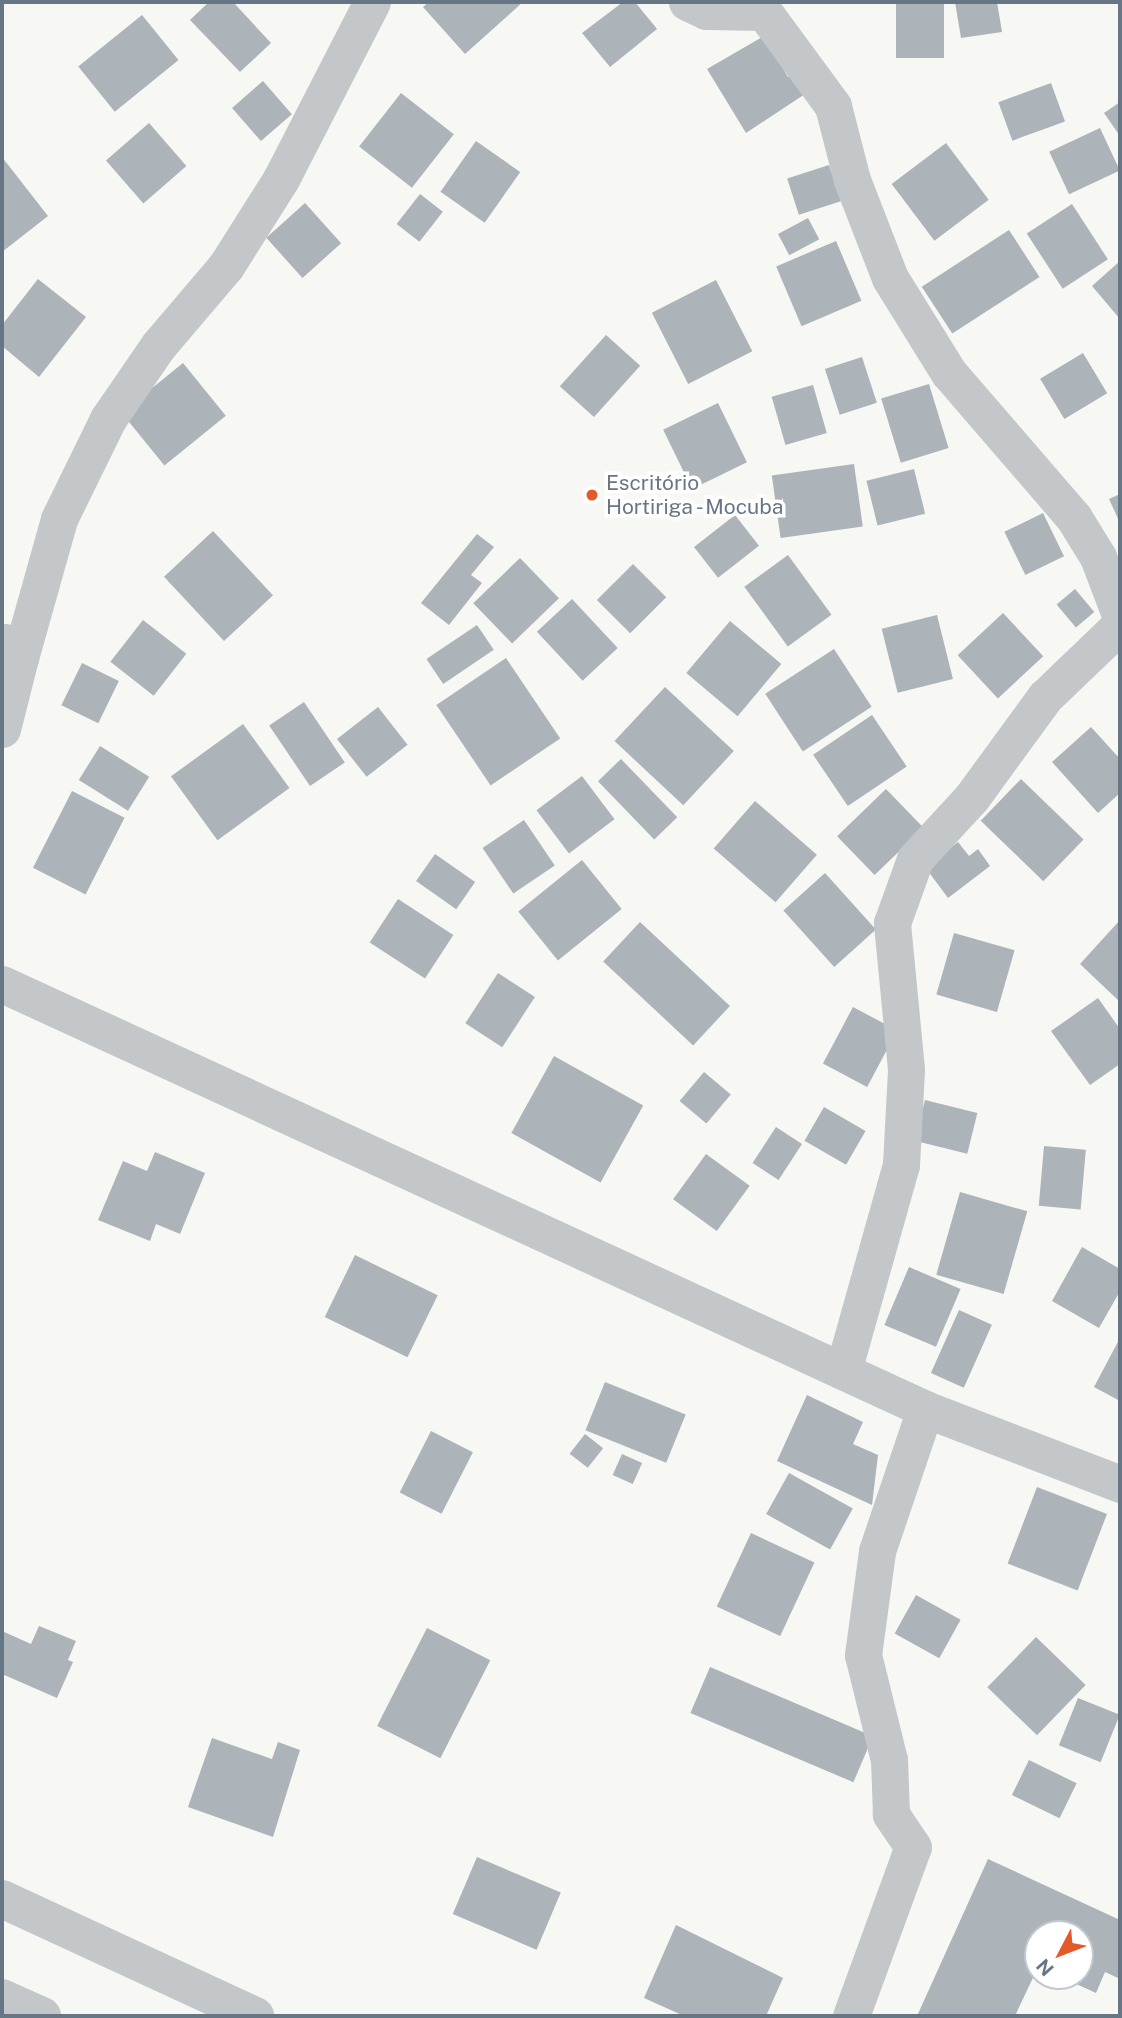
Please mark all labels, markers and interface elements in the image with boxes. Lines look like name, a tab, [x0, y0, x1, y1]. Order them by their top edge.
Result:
place label: Escritório Hortiriga - Mocuba	[606, 470, 789, 520]
marker: Escritório Hortiriga - Mocuba	[584, 487, 600, 503]
north arrow	[1024, 1920, 1094, 1990]
text: N	[1032, 1955, 1058, 1981]

